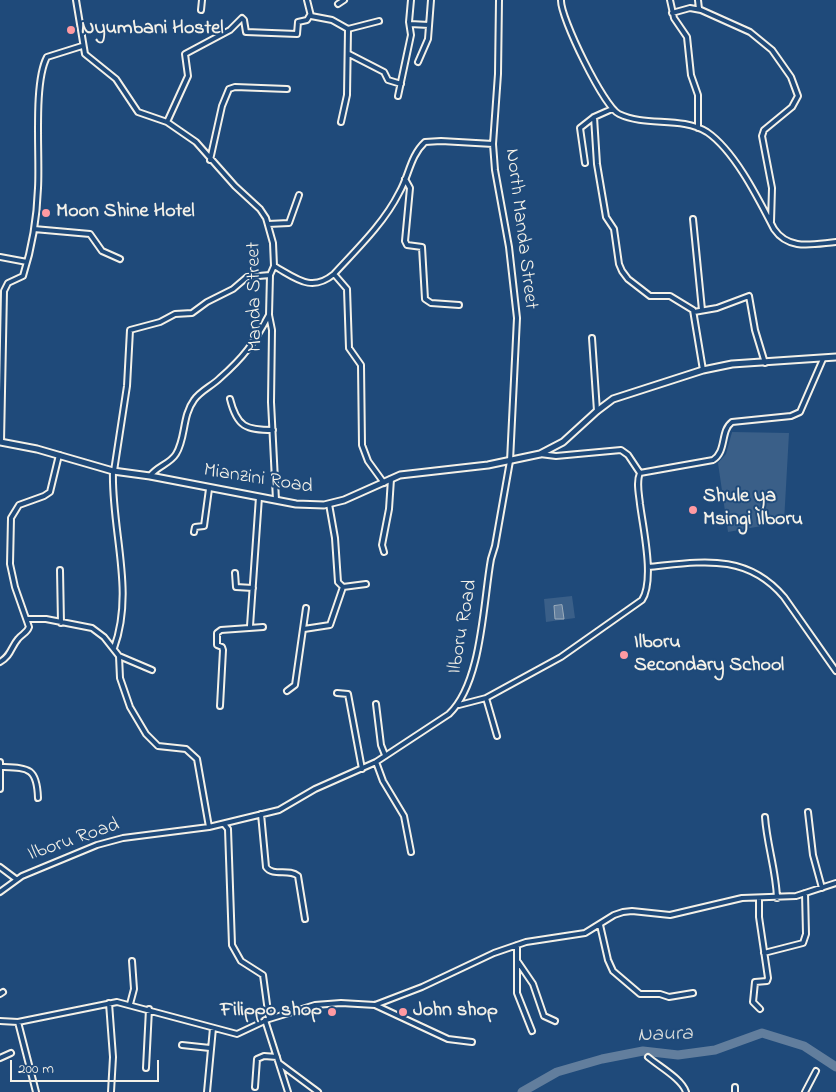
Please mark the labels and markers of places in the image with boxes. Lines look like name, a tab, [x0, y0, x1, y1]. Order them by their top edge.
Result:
place label: Nyumbani Hostel	[81, 18, 224, 42]
marker: Nyumbani Hostel	[65, 24, 77, 36]
place label: Moon Shine Hotel	[56, 201, 195, 225]
marker: Moon Shine Hotel	[40, 207, 52, 219]
place label: Shule ya Msingi Ilboru	[703, 486, 803, 533]
marker: Shule ya Msingi Ilboru	[687, 504, 699, 516]
place label: Ilboru Secondary School	[634, 632, 784, 679]
marker: Ilboru Secondary School	[618, 649, 630, 661]
place label: Filippo shop	[220, 1000, 322, 1024]
place label: John shop	[413, 1000, 498, 1024]
marker: Filippo shop	[326, 1006, 338, 1018]
marker: John shop	[397, 1006, 409, 1018]

